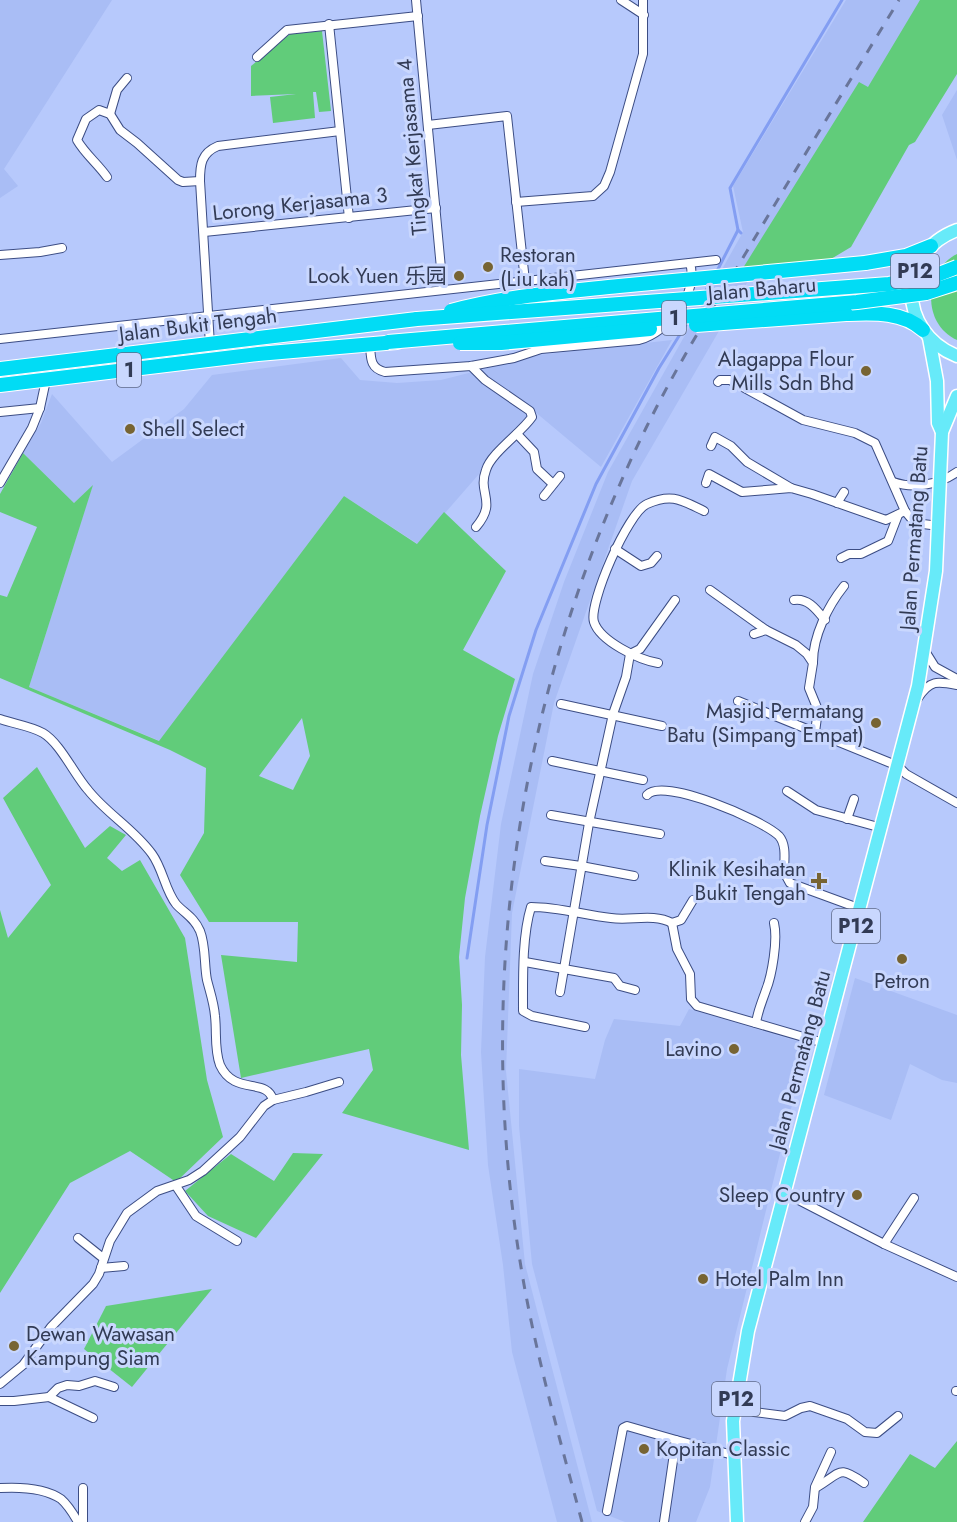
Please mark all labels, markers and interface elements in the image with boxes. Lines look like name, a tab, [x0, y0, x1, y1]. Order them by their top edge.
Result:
street label: Tingkat Kerjasama 4	[389, 57, 435, 237]
street label: Lorong Kerjasama 3	[211, 180, 389, 228]
place label: Restoran (Liu kah)	[500, 240, 576, 294]
road number: P12	[891, 254, 939, 288]
marker: Restoran (Liu kah)	[481, 260, 495, 274]
place label: Look Yuen 乐园	[308, 261, 447, 291]
marker: Look Yuen 乐园	[452, 269, 466, 283]
street label: Jalan Baharu	[704, 269, 817, 309]
street label: Jalan Bukit Tengah	[114, 300, 279, 350]
road number: 1	[662, 301, 686, 335]
place label: Alagappa Flour Mills Sdn Bhd	[718, 344, 855, 398]
road number: 1	[117, 353, 141, 387]
marker: Alagappa Flour Mills Sdn Bhd	[859, 364, 873, 378]
place label: Shell Select	[142, 414, 244, 444]
marker: Shell Select	[123, 422, 137, 436]
street label: Jalan Permatang Batu	[892, 445, 935, 634]
place label: Masjid Permatang Batu (Simpang Empat)	[667, 696, 864, 750]
marker: Masjid Permatang Batu (Simpang Empat)	[869, 716, 883, 730]
place label: Klinik Kesihatan Bukit Tengah	[669, 854, 806, 908]
marker: Klinik Kesihatan Bukit Tengah	[810, 872, 828, 890]
road number: P12	[832, 909, 880, 943]
marker: Petron	[895, 952, 909, 966]
place label: Petron	[874, 966, 930, 996]
street label: Jalan Permatang Batu	[761, 967, 838, 1156]
place label: Lavino	[665, 1034, 722, 1064]
marker: Lavino	[727, 1042, 741, 1056]
place label: Sleep Country	[719, 1180, 846, 1210]
marker: Sleep Country	[850, 1188, 864, 1202]
place label: Hotel Palm Inn	[715, 1264, 844, 1294]
marker: Hotel Palm Inn	[696, 1272, 710, 1286]
place label: Dewan Wawasan Kampung Siam	[26, 1319, 175, 1373]
marker: Dewan Wawasan Kampung Siam	[7, 1339, 21, 1353]
road number: P12	[712, 1382, 760, 1416]
place label: Kopitan Classic	[656, 1434, 790, 1464]
marker: Kopitan Classic	[637, 1442, 651, 1456]

